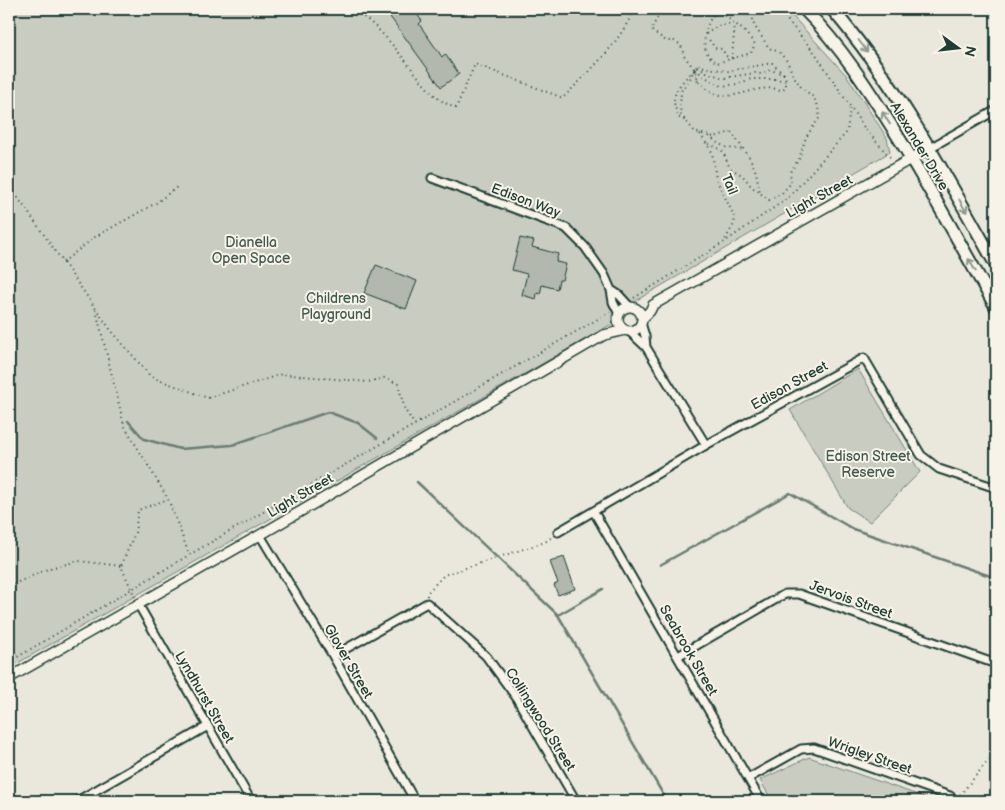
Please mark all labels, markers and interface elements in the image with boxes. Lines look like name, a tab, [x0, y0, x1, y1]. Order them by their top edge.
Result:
north arrow	[932, 22, 982, 72]
one-way arrow	[858, 39, 868, 53]
text: N	[961, 44, 980, 59]
street label: Alexander Drive	[887, 99, 953, 193]
one-way arrow	[881, 111, 892, 125]
street label: Tail	[718, 171, 742, 197]
street label: Light Street	[783, 171, 856, 222]
street label: Edison Way	[489, 179, 563, 222]
one-way arrow	[958, 198, 968, 212]
park label: Dianella Open Space	[212, 234, 290, 267]
one-way arrow	[967, 258, 976, 273]
park label: Childrens Playground	[301, 290, 371, 323]
street label: Edison Street	[748, 357, 831, 414]
park label: Edison Street Reserve	[825, 448, 911, 481]
street label: Light Street	[264, 469, 337, 521]
street label: Jervois Street	[807, 577, 895, 623]
street label: Seabrook Street	[656, 602, 722, 699]
street label: Glover Street	[320, 621, 377, 702]
street label: Lyndhurst Street	[171, 648, 238, 747]
street label: Collingwood Street	[502, 664, 580, 775]
street label: Wrigley Street	[826, 733, 915, 778]

